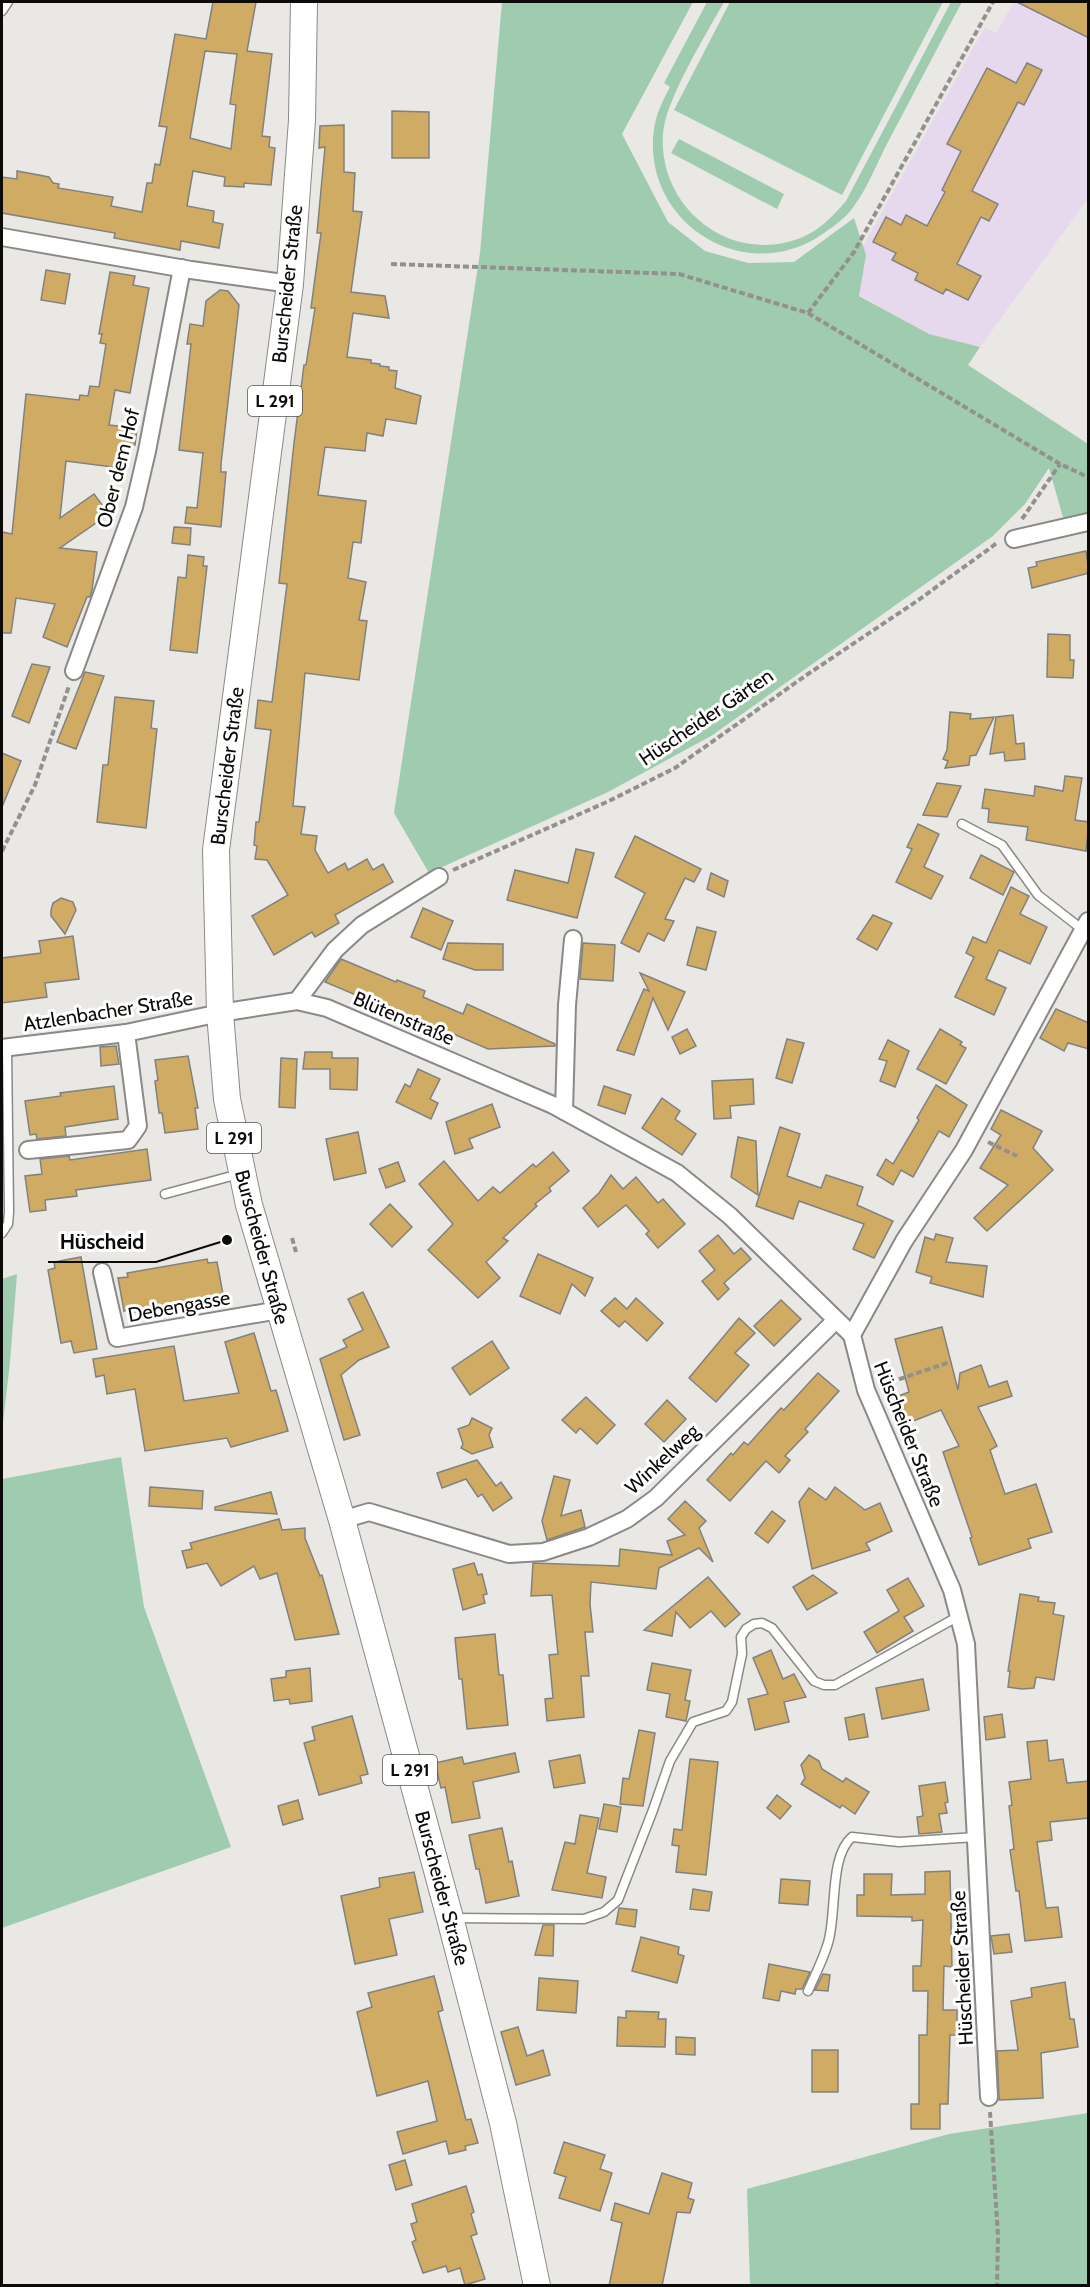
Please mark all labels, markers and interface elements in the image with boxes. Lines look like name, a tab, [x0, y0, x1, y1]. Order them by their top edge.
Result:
street label: Burscheider Straße	[267, 204, 307, 364]
road number: L 291	[248, 386, 302, 416]
street label: Ober dem Hof	[92, 405, 145, 530]
street label: Hüscheider Gärten	[634, 663, 778, 771]
street label: Burscheider Straße	[205, 686, 249, 846]
street label: Atzlenbacher Straße	[22, 986, 194, 1036]
street label: Blütenstraße	[350, 986, 458, 1050]
road number: L 291	[207, 1123, 261, 1153]
street label: Burscheider Straße	[230, 1167, 294, 1327]
callout: Hüscheid	[48, 1223, 156, 1262]
text: Hüscheid	[60, 1229, 144, 1254]
street label: Debengasse	[126, 1285, 232, 1327]
street label: Hüscheider Straße	[869, 1358, 949, 1510]
street label: Winkelweg	[620, 1418, 705, 1499]
road number: L 291	[383, 1755, 437, 1785]
street label: Burscheider Straße	[410, 1808, 474, 1968]
street label: Hüscheider Straße	[946, 1890, 978, 2046]

